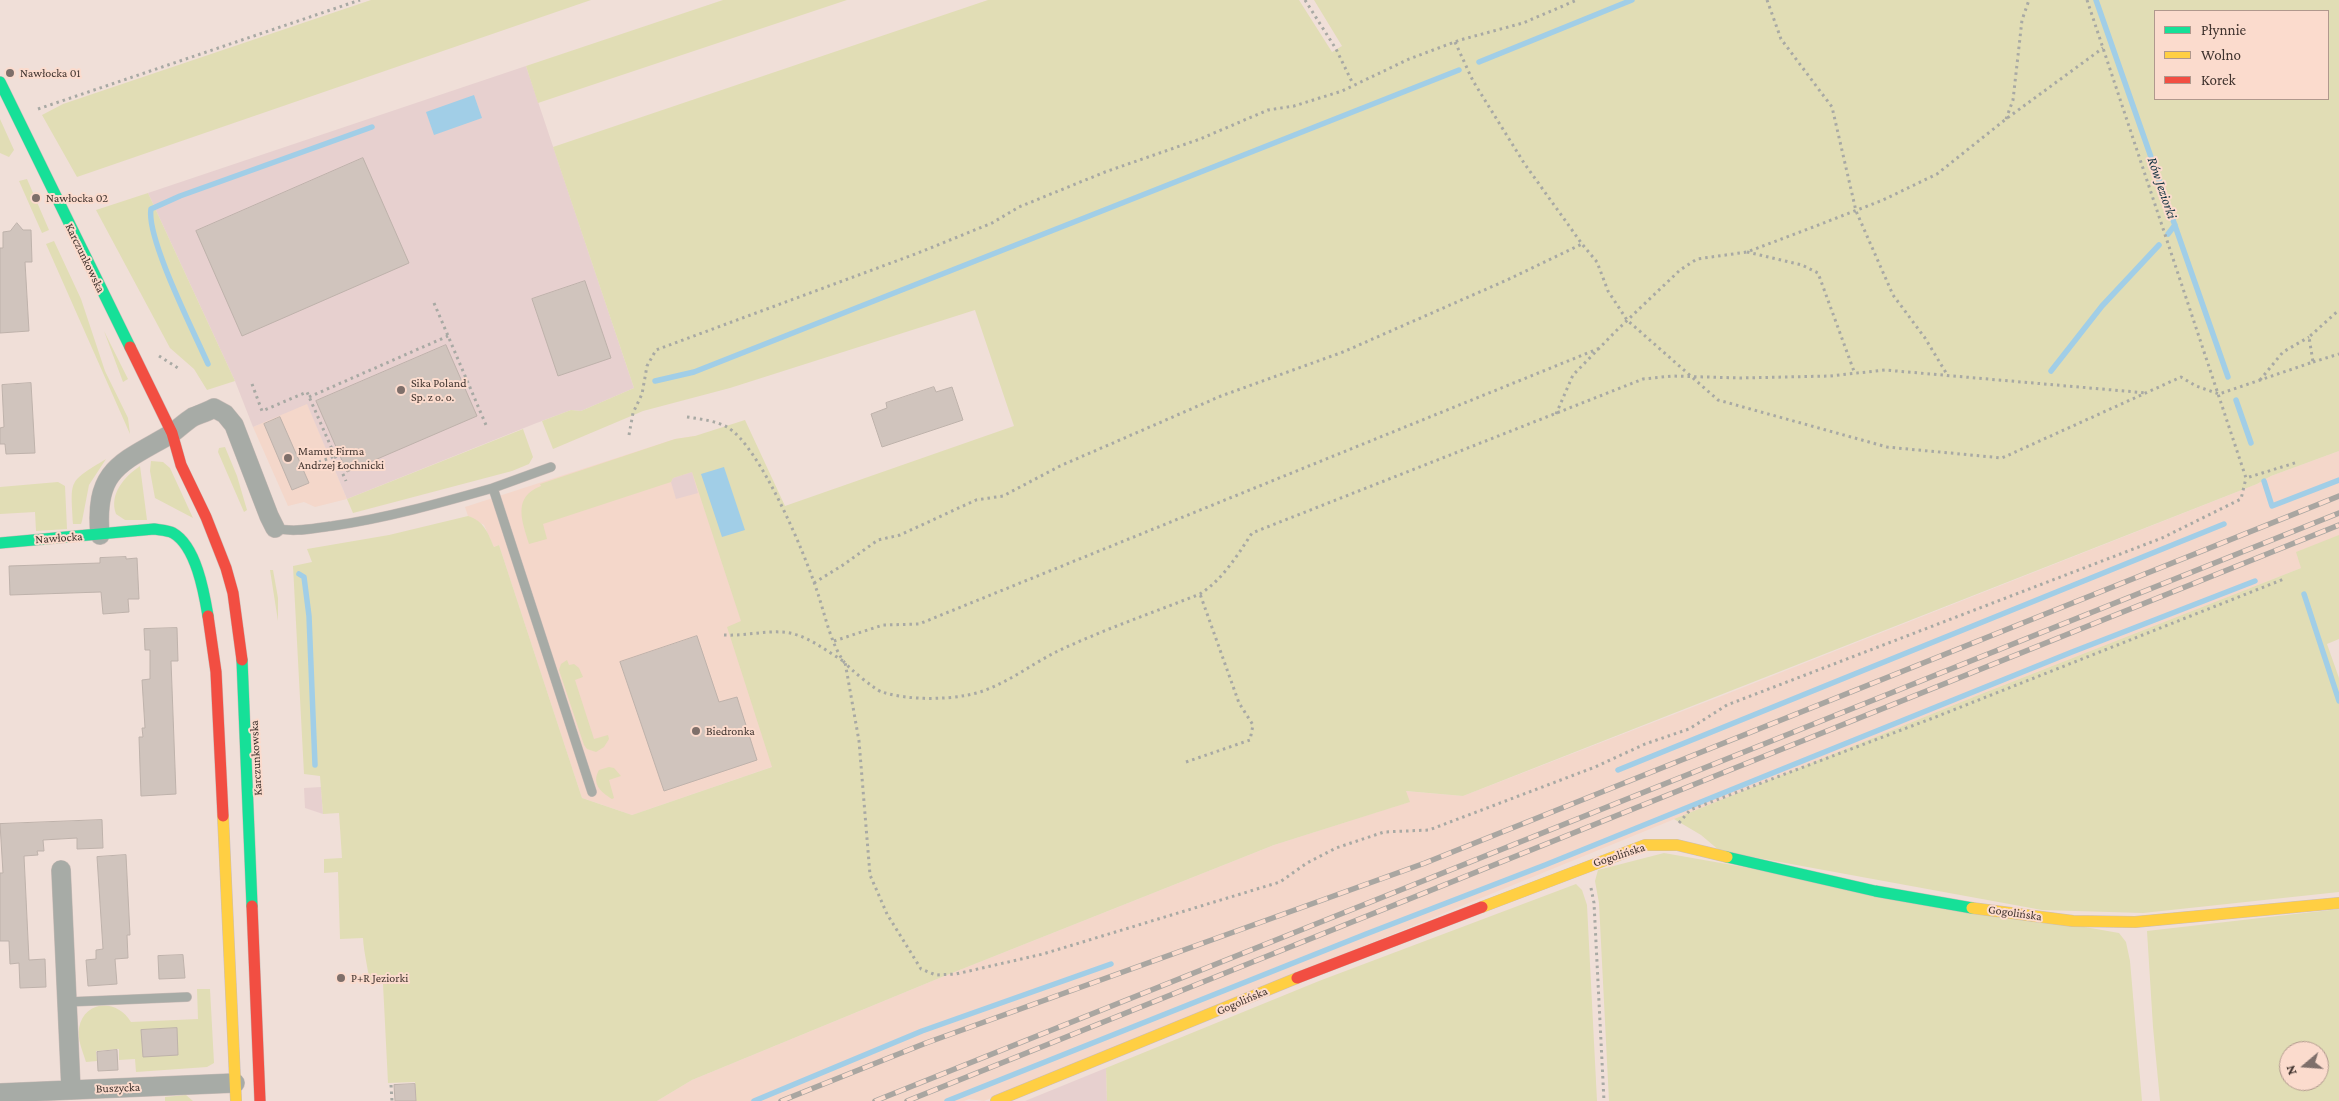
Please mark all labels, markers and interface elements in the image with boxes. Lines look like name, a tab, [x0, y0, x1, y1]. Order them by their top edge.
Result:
legend	[2154, 10, 2329, 100]
text: Płynnie	[2201, 22, 2246, 38]
text: Wolno	[2201, 47, 2241, 63]
place label: Nawłocka 01	[20, 66, 80, 80]
marker: Nawłocka 01	[4, 67, 16, 79]
text: Korek	[2201, 72, 2236, 88]
water label: Rów Jeziorki	[2144, 155, 2180, 221]
place label: Nawłocka 02	[46, 191, 108, 205]
marker: Nawłocka 02	[30, 192, 42, 204]
street label: Karczunkowska	[62, 221, 108, 295]
place label: Sika Poland Sp. z o. o.	[411, 376, 466, 404]
marker: Sika Poland Sp. z o. o.	[395, 384, 407, 396]
place label: Mamut Firma Andrzej Łochnicki	[298, 444, 384, 472]
marker: Mamut Firma Andrzej Łochnicki	[282, 452, 294, 464]
street label: Nawłocka	[35, 529, 83, 547]
street label: Karczunkowska	[247, 720, 265, 796]
place label: Biedronka	[706, 724, 755, 738]
marker: Biedronka	[690, 725, 702, 737]
street label: Gogolińska	[1591, 840, 1647, 870]
street label: Gogolińska	[1987, 902, 2043, 924]
place label: P+R Jeziorki	[351, 971, 408, 985]
marker: P+R Jeziorki	[335, 972, 347, 984]
street label: Gogolińska	[1214, 984, 1270, 1018]
north arrow	[2279, 1041, 2329, 1091]
text: N	[2282, 1063, 2300, 1077]
street label: Buszycka	[96, 1080, 140, 1096]

